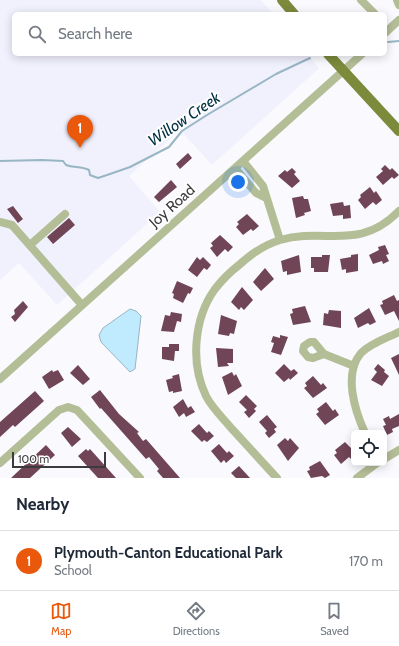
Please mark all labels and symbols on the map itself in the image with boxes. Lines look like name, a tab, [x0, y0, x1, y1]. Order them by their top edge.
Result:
water label: Willow Creek	[144, 87, 225, 150]
pin: 1	[67, 115, 93, 148]
your location	[228, 172, 248, 192]
street label: Joy Road	[145, 181, 199, 232]
scale bar	[12, 450, 106, 469]

